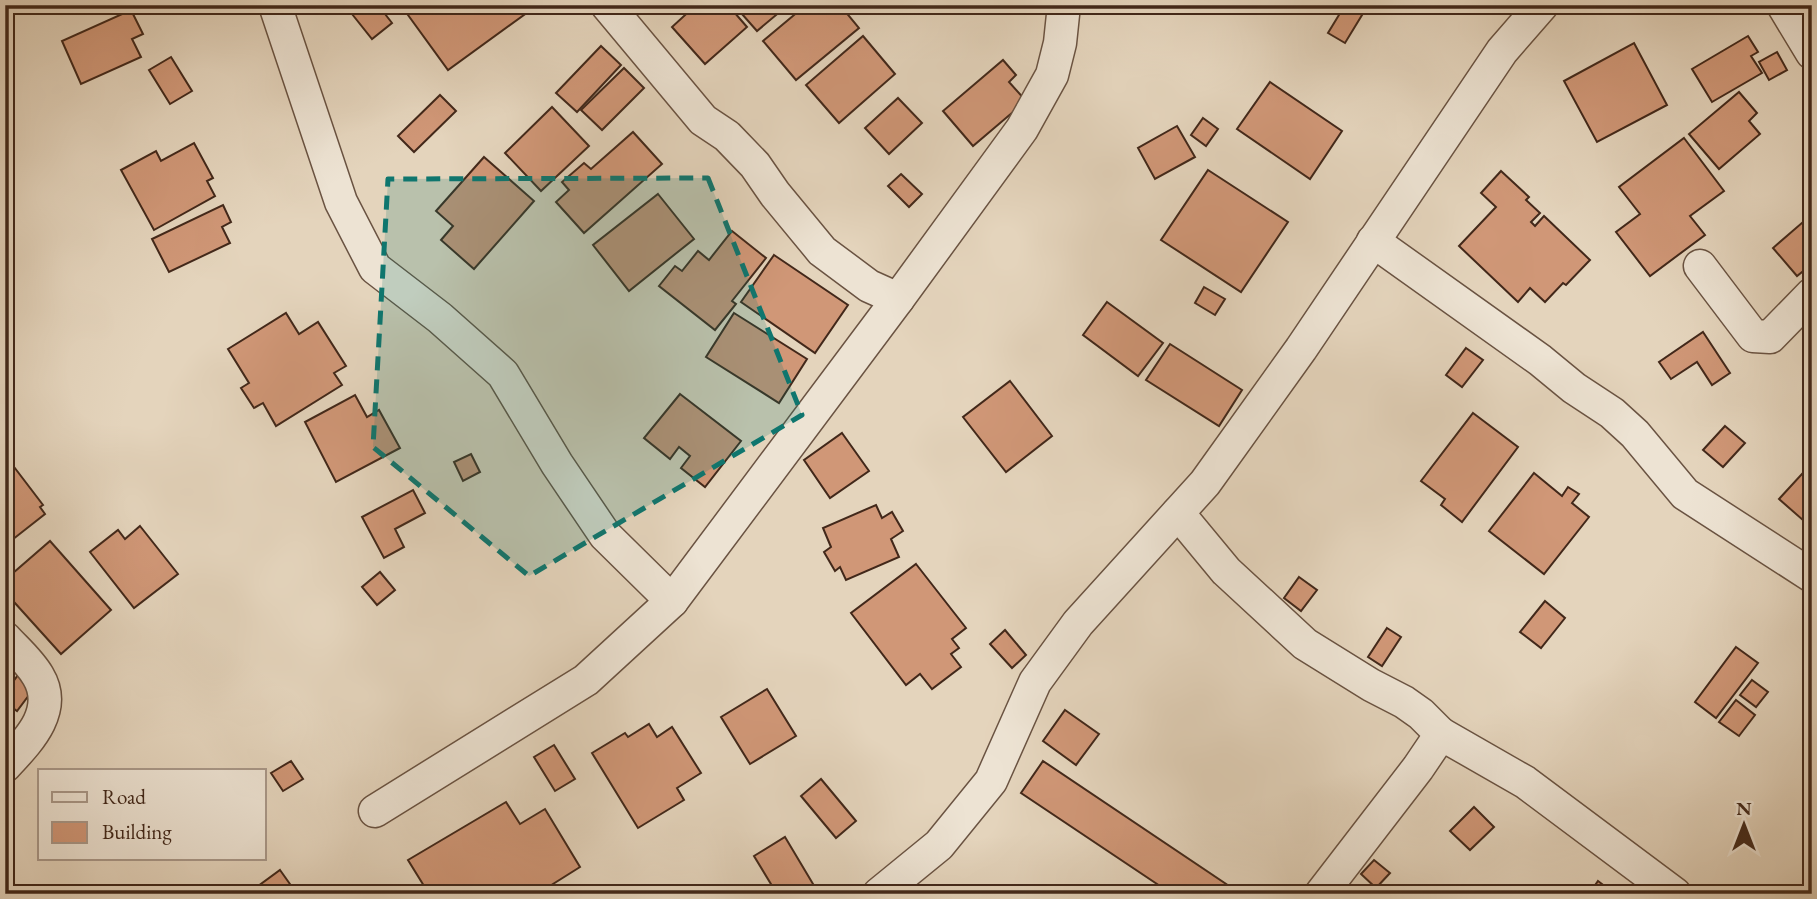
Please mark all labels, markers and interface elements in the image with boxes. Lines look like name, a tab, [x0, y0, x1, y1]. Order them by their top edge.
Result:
legend	[38, 769, 266, 860]
text: Road	[102, 783, 146, 810]
north arrow	[1708, 790, 1778, 860]
text: N	[1736, 796, 1752, 821]
text: Building	[102, 818, 172, 845]

